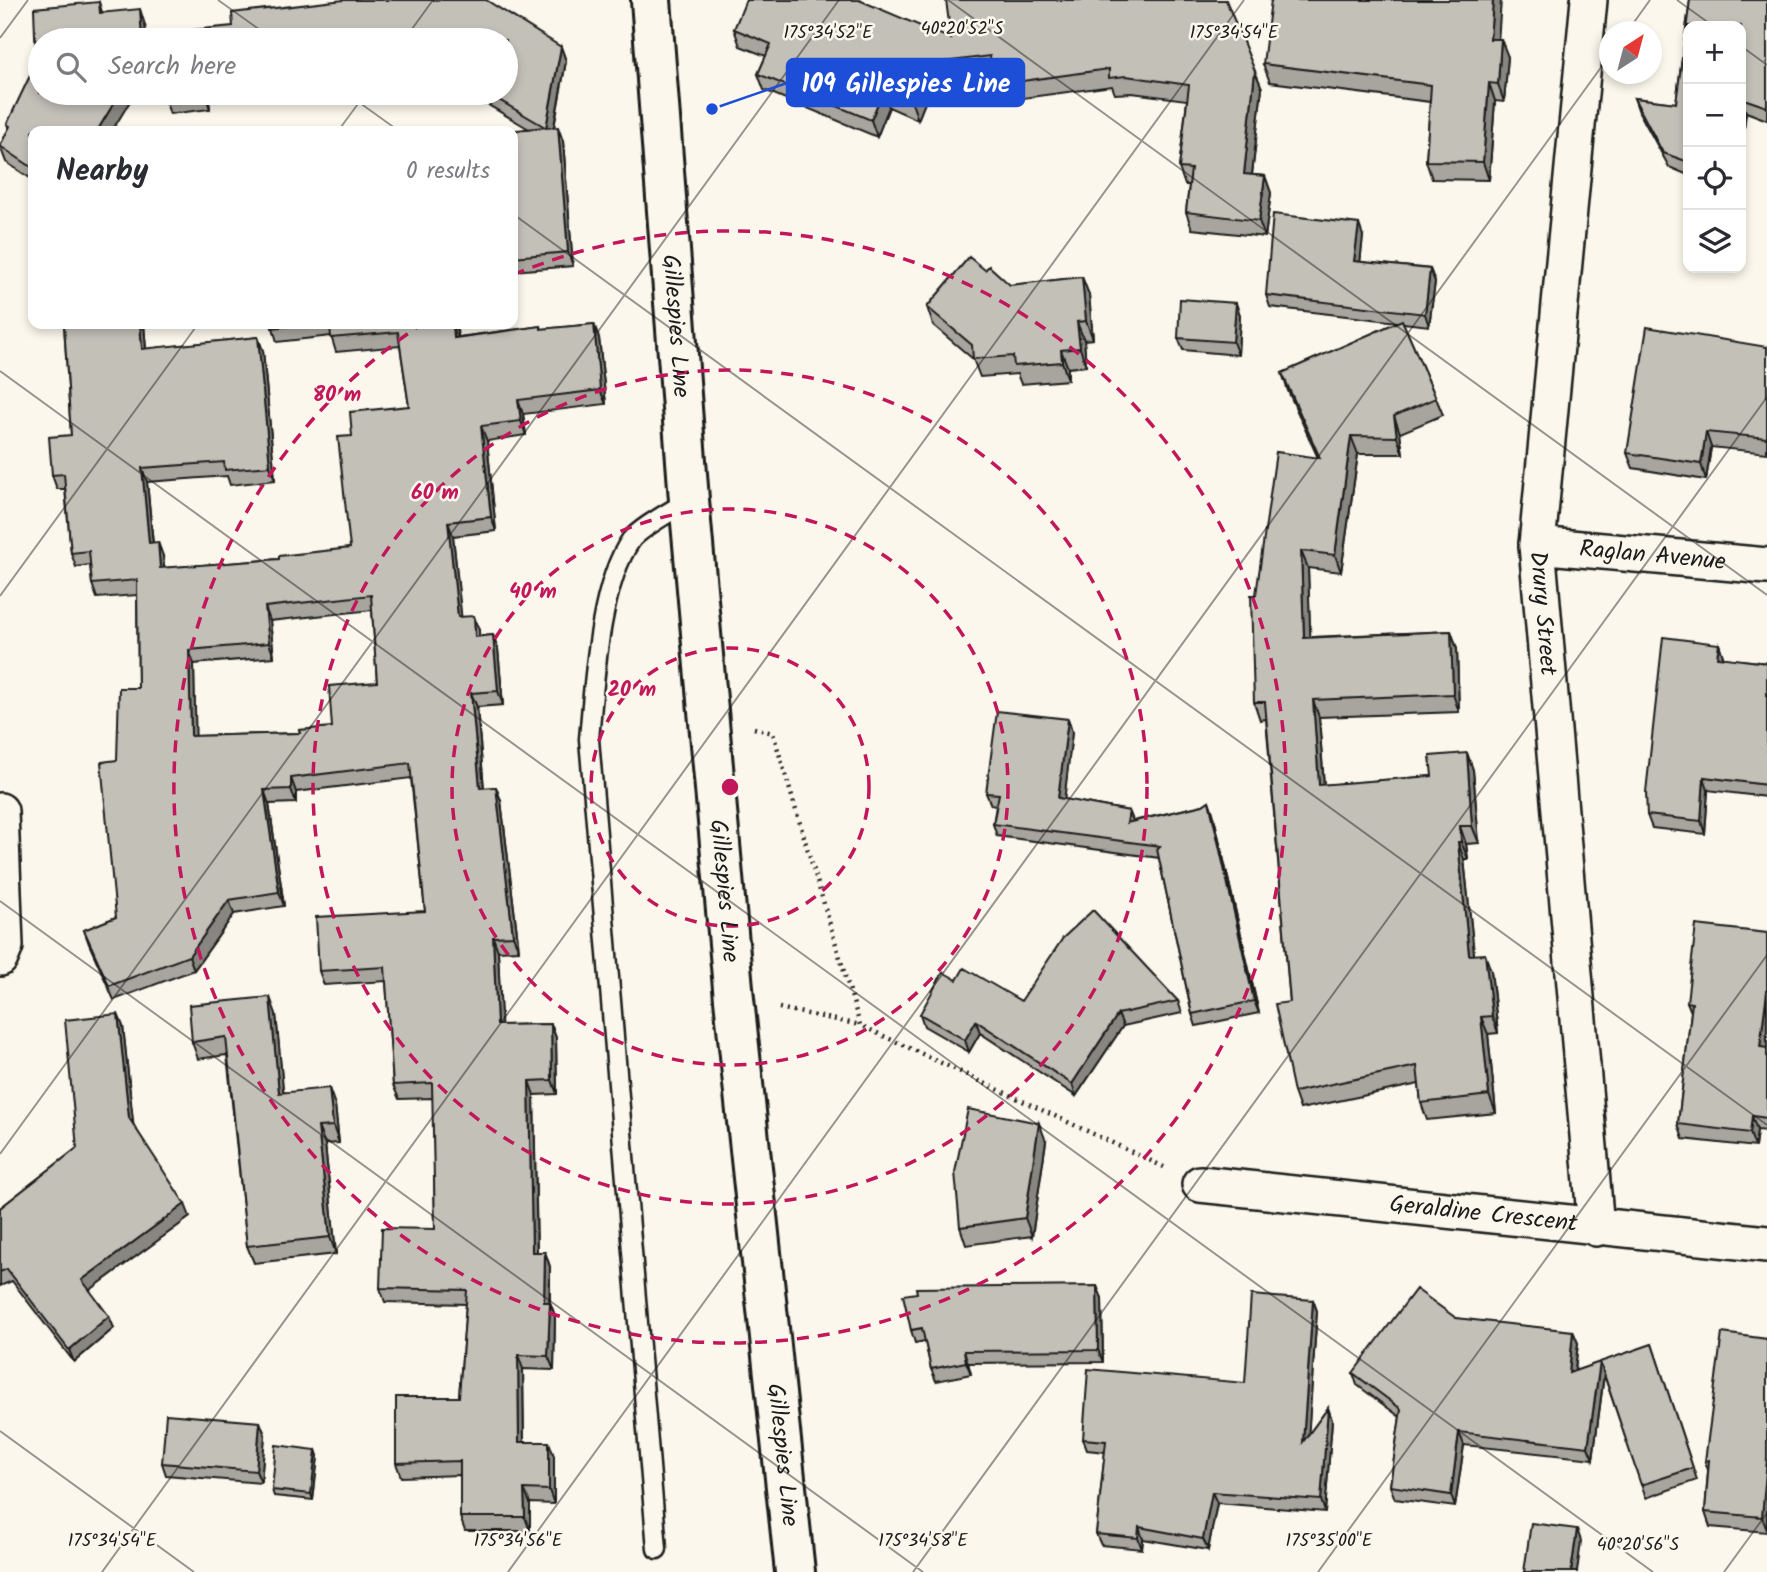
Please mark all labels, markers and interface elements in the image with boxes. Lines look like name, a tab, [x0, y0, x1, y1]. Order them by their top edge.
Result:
text: 40°20'52"S	[921, 15, 1004, 44]
text: 175°34'52"E	[783, 19, 873, 48]
text: 175°34'54"E	[1190, 19, 1279, 48]
north arrow	[1599, 21, 1662, 84]
map controls	[1683, 21, 1746, 273]
button: +	[1683, 21, 1746, 84]
search box	[28, 28, 518, 105]
text: Search here	[108, 46, 236, 88]
icon: search	[52, 48, 90, 86]
callout: 109 Gillespies Line	[787, 59, 1024, 106]
text: 109 Gillespies Line	[802, 64, 1011, 106]
button: −	[1683, 84, 1746, 147]
button: locate	[1683, 147, 1746, 210]
text: Nearby	[56, 148, 148, 196]
text: 0 results	[406, 154, 490, 190]
button: layers	[1683, 210, 1746, 273]
street label: Gillespies Line	[651, 253, 701, 399]
text: 80 m	[313, 379, 361, 412]
text: 60 m	[411, 477, 459, 510]
street label: Raglan Avenue	[1578, 529, 1728, 582]
street label: Drury Street	[1518, 549, 1568, 678]
text: 40 m	[509, 576, 557, 609]
text: 20 m	[608, 674, 656, 707]
centre of rings	[718, 775, 742, 799]
street label: Gillespies Line	[698, 818, 750, 964]
street label: Geraldine Crescent	[1388, 1185, 1580, 1243]
street label: Gillespies Line	[756, 1382, 810, 1529]
text: 175°34'54"E	[68, 1527, 157, 1556]
text: 175°34'56"E	[474, 1527, 563, 1556]
text: 175°34'58"E	[878, 1527, 968, 1556]
text: 175°35'00"E	[1286, 1527, 1373, 1556]
text: 40°20'56"S	[1597, 1531, 1680, 1560]

